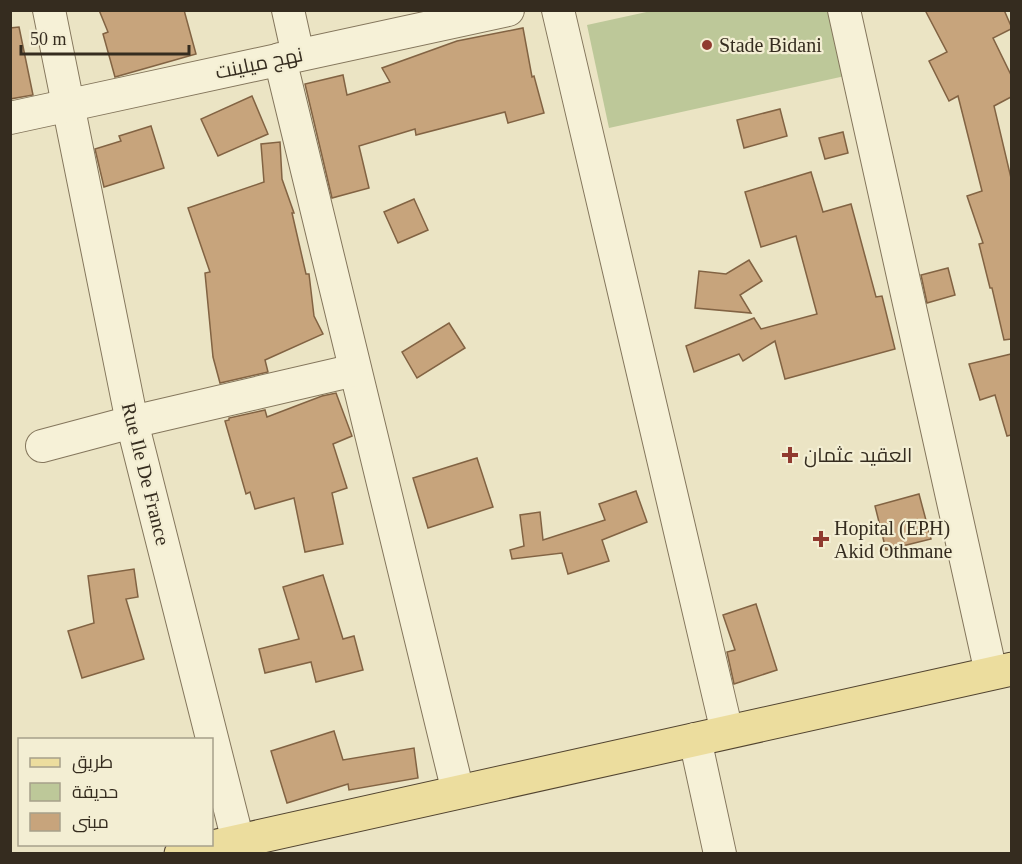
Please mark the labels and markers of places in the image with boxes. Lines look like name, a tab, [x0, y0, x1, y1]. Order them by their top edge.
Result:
place label: Stade Bidani	[719, 34, 822, 56]
marker: Stade Bidani	[700, 38, 714, 52]
place label: العقيد عثمان	[804, 444, 912, 468]
marker: العقيد عثمان	[781, 446, 799, 464]
place label: Hopital (EPH) Akid Othmane	[834, 517, 952, 562]
marker: Hopital (EPH) Akid Othmane	[812, 530, 830, 548]

